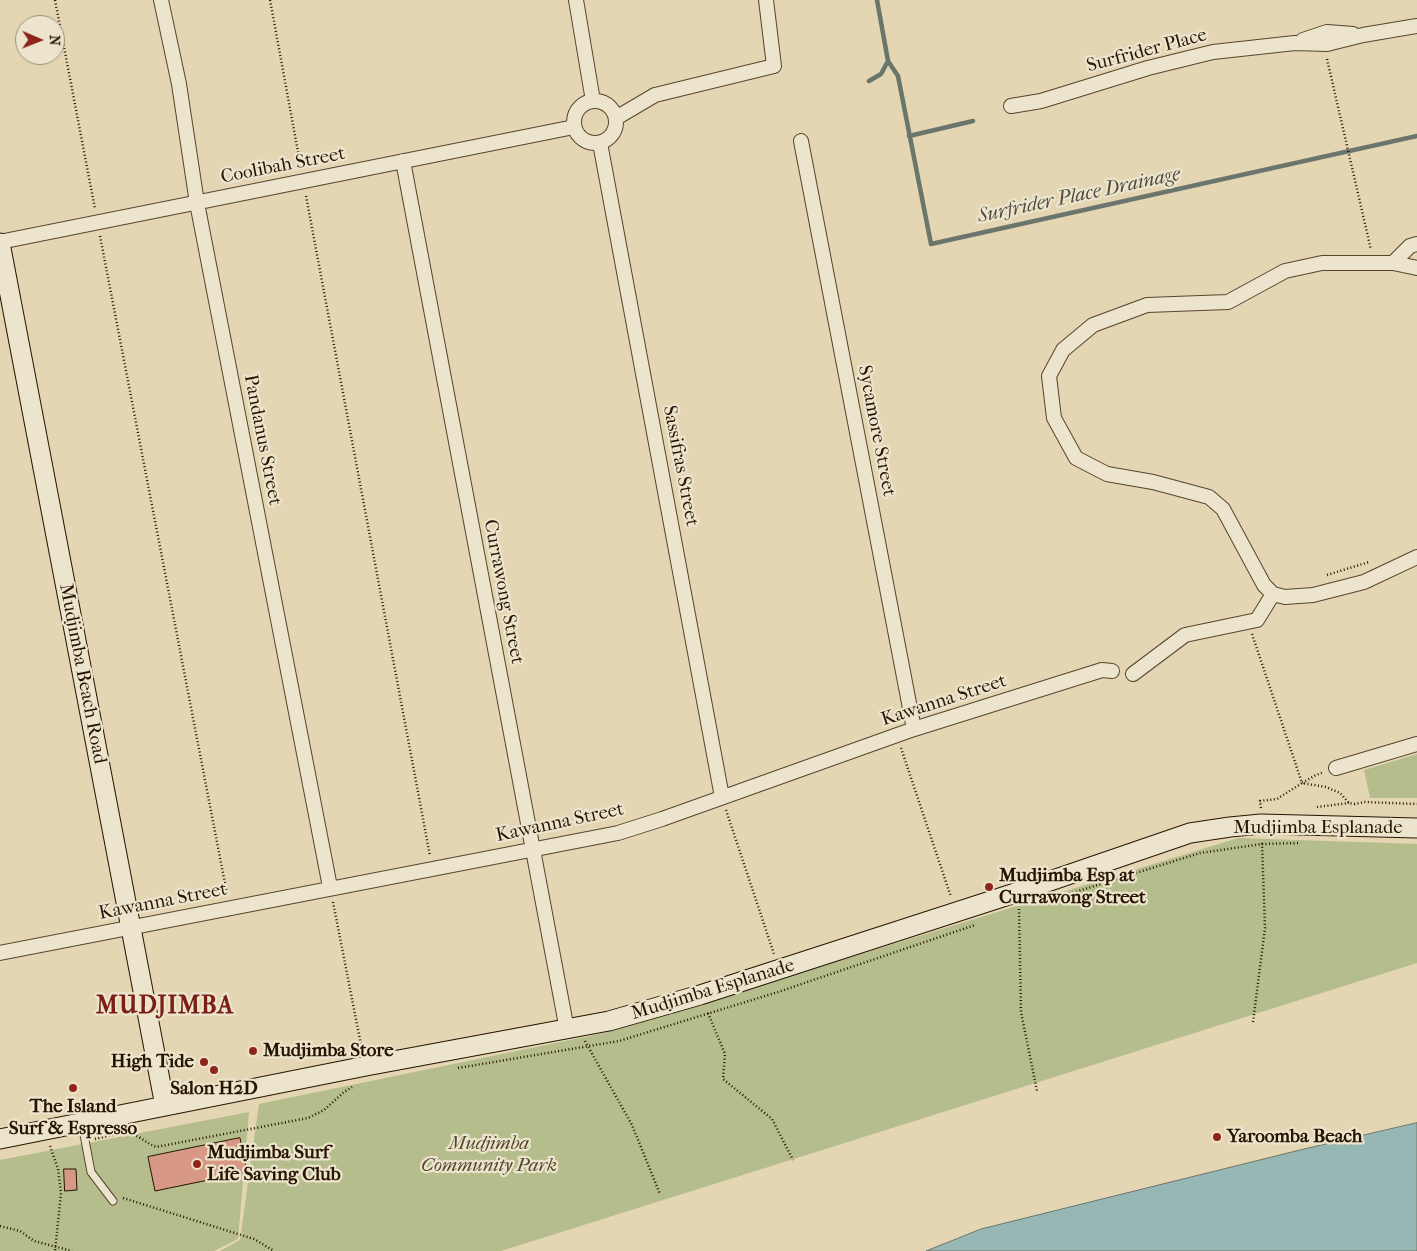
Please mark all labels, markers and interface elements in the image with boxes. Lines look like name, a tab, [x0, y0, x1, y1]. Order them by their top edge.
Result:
north arrow	[15, 15, 65, 65]
street label: Surfrider Place	[1084, 24, 1210, 78]
text: N	[46, 35, 63, 46]
street label: Coolibah Street	[219, 143, 347, 189]
water label: Surfrider Place Drainage	[975, 163, 1183, 229]
street label: Sycamore Street	[852, 363, 900, 499]
street label: Pandanus Street	[238, 373, 286, 507]
street label: Sassifras Street	[657, 404, 703, 528]
street label: Currawong Street	[478, 518, 528, 666]
street label: Mudjimba Beach Road	[53, 582, 111, 766]
street label: Kawanna Street	[879, 670, 1009, 732]
street label: Kawanna Street	[494, 798, 626, 848]
street label: Mudjimba Esplanade	[1233, 817, 1403, 839]
place label: Mudjimba Esp at Currawong Street	[999, 865, 1146, 909]
street label: Kawanna Street	[97, 878, 229, 926]
marker: Mudjimba Esp at Currawong Street	[983, 881, 995, 893]
street label: Mudjimba Esplanade	[629, 954, 797, 1026]
district label: MUDJIMBA	[95, 993, 235, 1021]
place label: Mudjimba Store	[263, 1040, 394, 1062]
marker: Mudjimba Store	[247, 1045, 259, 1057]
place label: High Tide	[111, 1051, 194, 1073]
marker: High Tide	[198, 1056, 210, 1068]
marker: Salon H2D	[208, 1064, 220, 1076]
place label: Salon H2D	[170, 1078, 258, 1100]
marker: The Island Surf & Espresso	[67, 1082, 79, 1094]
place label: The Island Surf & Espresso	[9, 1096, 137, 1140]
place label: Yaroomba Beach	[1227, 1126, 1362, 1148]
marker: Yaroomba Beach	[1211, 1131, 1223, 1143]
park label: Mudjimba Community Park	[421, 1133, 557, 1177]
place label: Mudjimba Surf Life Saving Club	[207, 1142, 341, 1186]
marker: Mudjimba Surf Life Saving Club	[191, 1158, 203, 1170]

